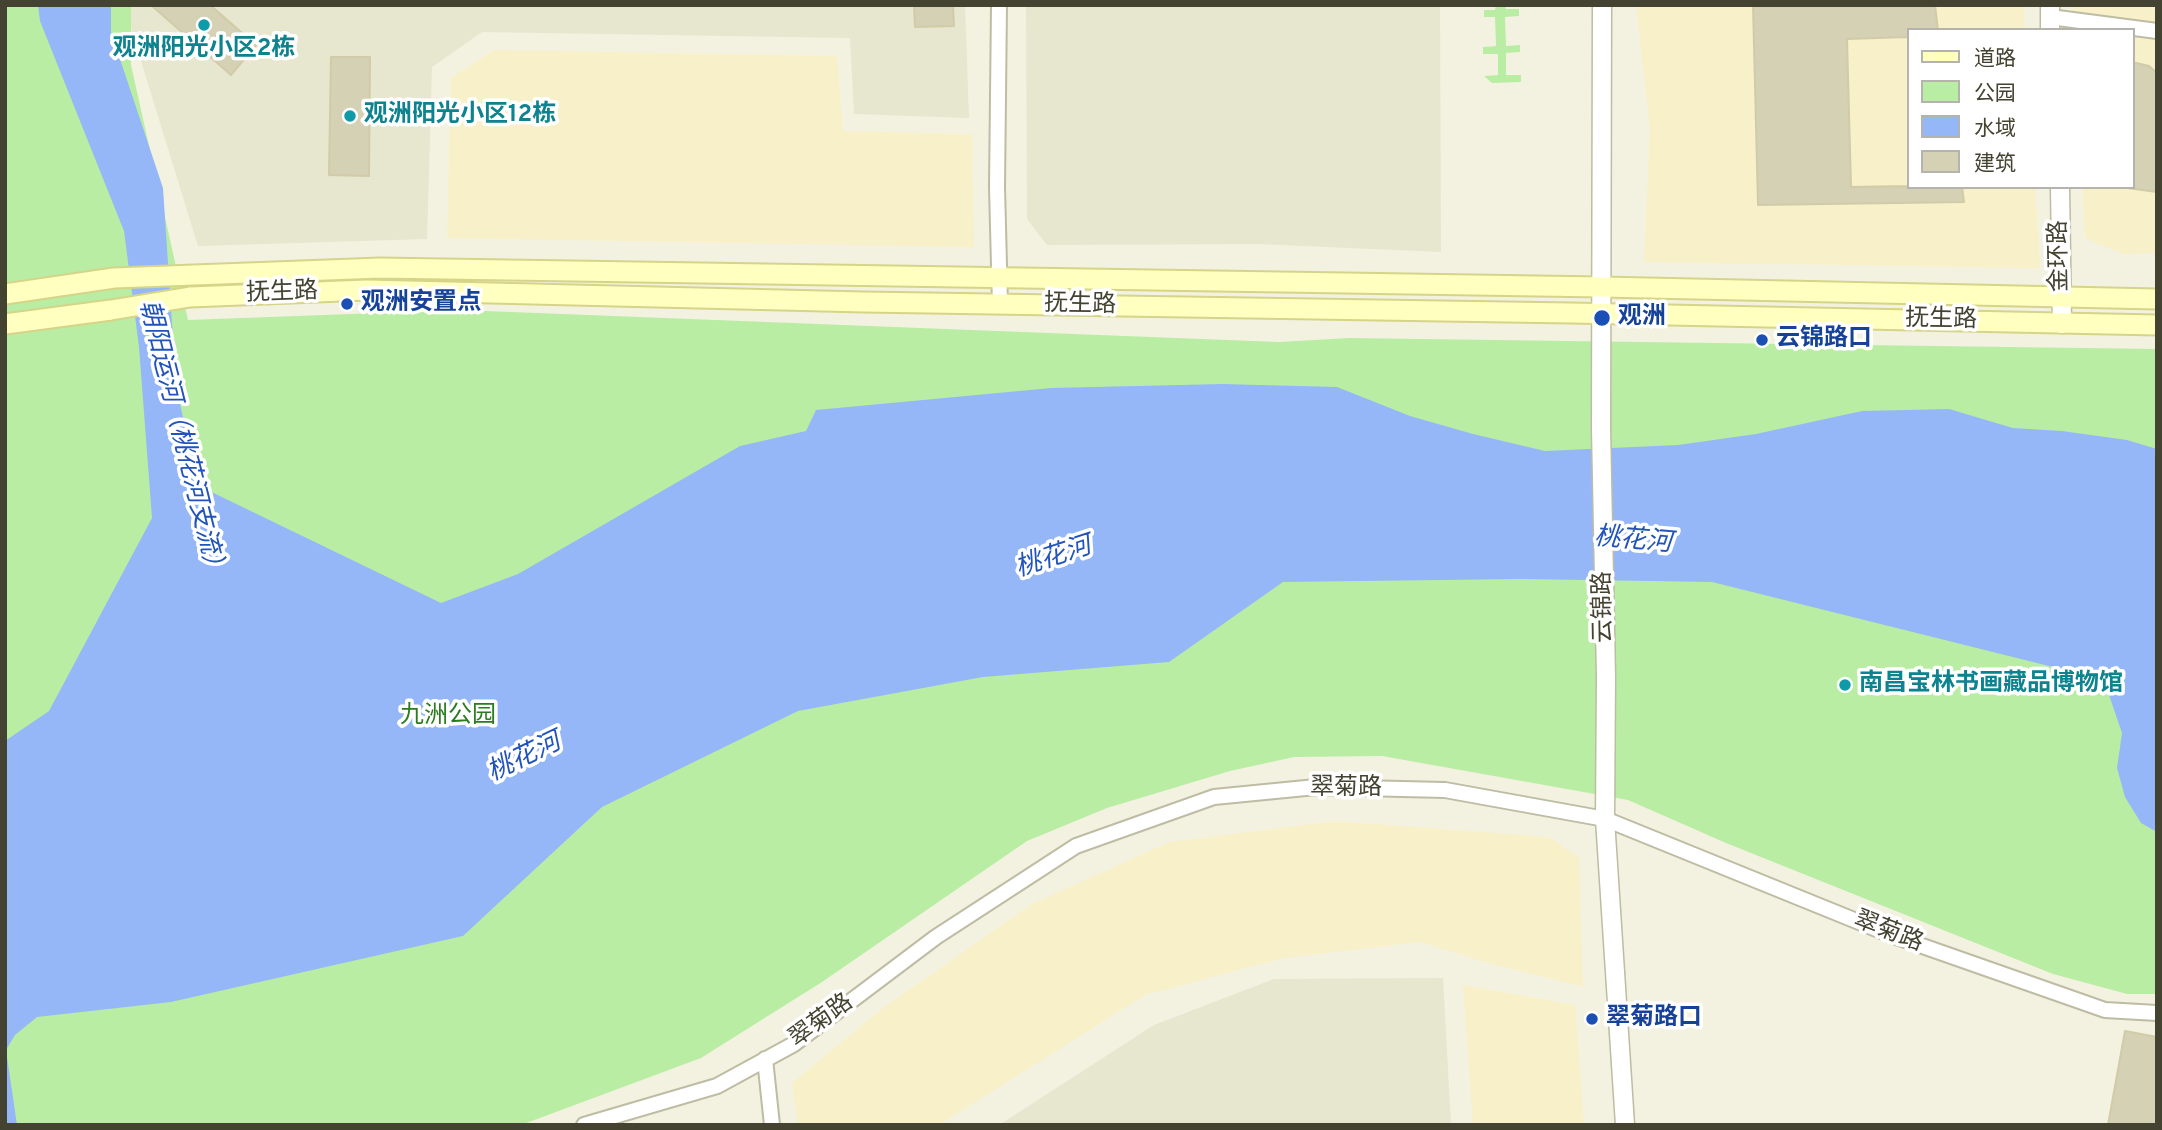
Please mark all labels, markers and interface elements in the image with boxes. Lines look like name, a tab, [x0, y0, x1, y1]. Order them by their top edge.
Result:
marker: 观洲·阳光小区2栋	[196, 17, 212, 33]
legend	[1906, 28, 2134, 189]
place label: 观洲·阳光小区2栋	[113, 36, 295, 64]
text: 道路	[1974, 46, 2016, 73]
text: 公园	[1974, 81, 2016, 108]
place label: 观洲·阳光小区12栋	[364, 102, 556, 130]
marker: 观洲·阳光小区12栋	[342, 108, 358, 124]
text: 水域	[1974, 116, 2016, 143]
text: 建筑	[1974, 151, 2016, 178]
street label: 金环路	[2046, 220, 2076, 292]
street label: 抚生路	[246, 278, 318, 310]
place label: 观洲安置点	[361, 290, 481, 318]
street label: 抚生路	[1044, 291, 1116, 321]
marker: 观洲安置点	[339, 296, 355, 312]
water label: 朝阳运河（桃花河支流）	[130, 297, 230, 583]
place label: 观洲	[1618, 304, 1666, 332]
street label: 抚生路	[1905, 306, 1977, 336]
marker: 观洲	[1592, 308, 1612, 328]
place label: 云锦路口	[1776, 326, 1872, 354]
marker: 云锦路口	[1754, 332, 1770, 348]
water label: 桃花河	[1593, 523, 1673, 561]
water label: 桃花河	[1012, 532, 1096, 586]
street label: 云锦路	[1590, 571, 1620, 643]
place label: 南昌宝林书画藏品博物馆	[1859, 671, 2123, 699]
marker: 南昌宝林书画藏品博物馆	[1837, 677, 1853, 693]
park label: 九洲公园	[400, 703, 496, 731]
water label: 桃花河	[483, 728, 567, 790]
street label: 翠菊路	[1310, 775, 1382, 803]
street label: 翠菊路	[1849, 907, 1927, 959]
street label: 翠菊路	[784, 989, 860, 1055]
place label: 翠菊路口	[1606, 1005, 1702, 1033]
marker: 翠菊路口	[1584, 1011, 1600, 1027]

